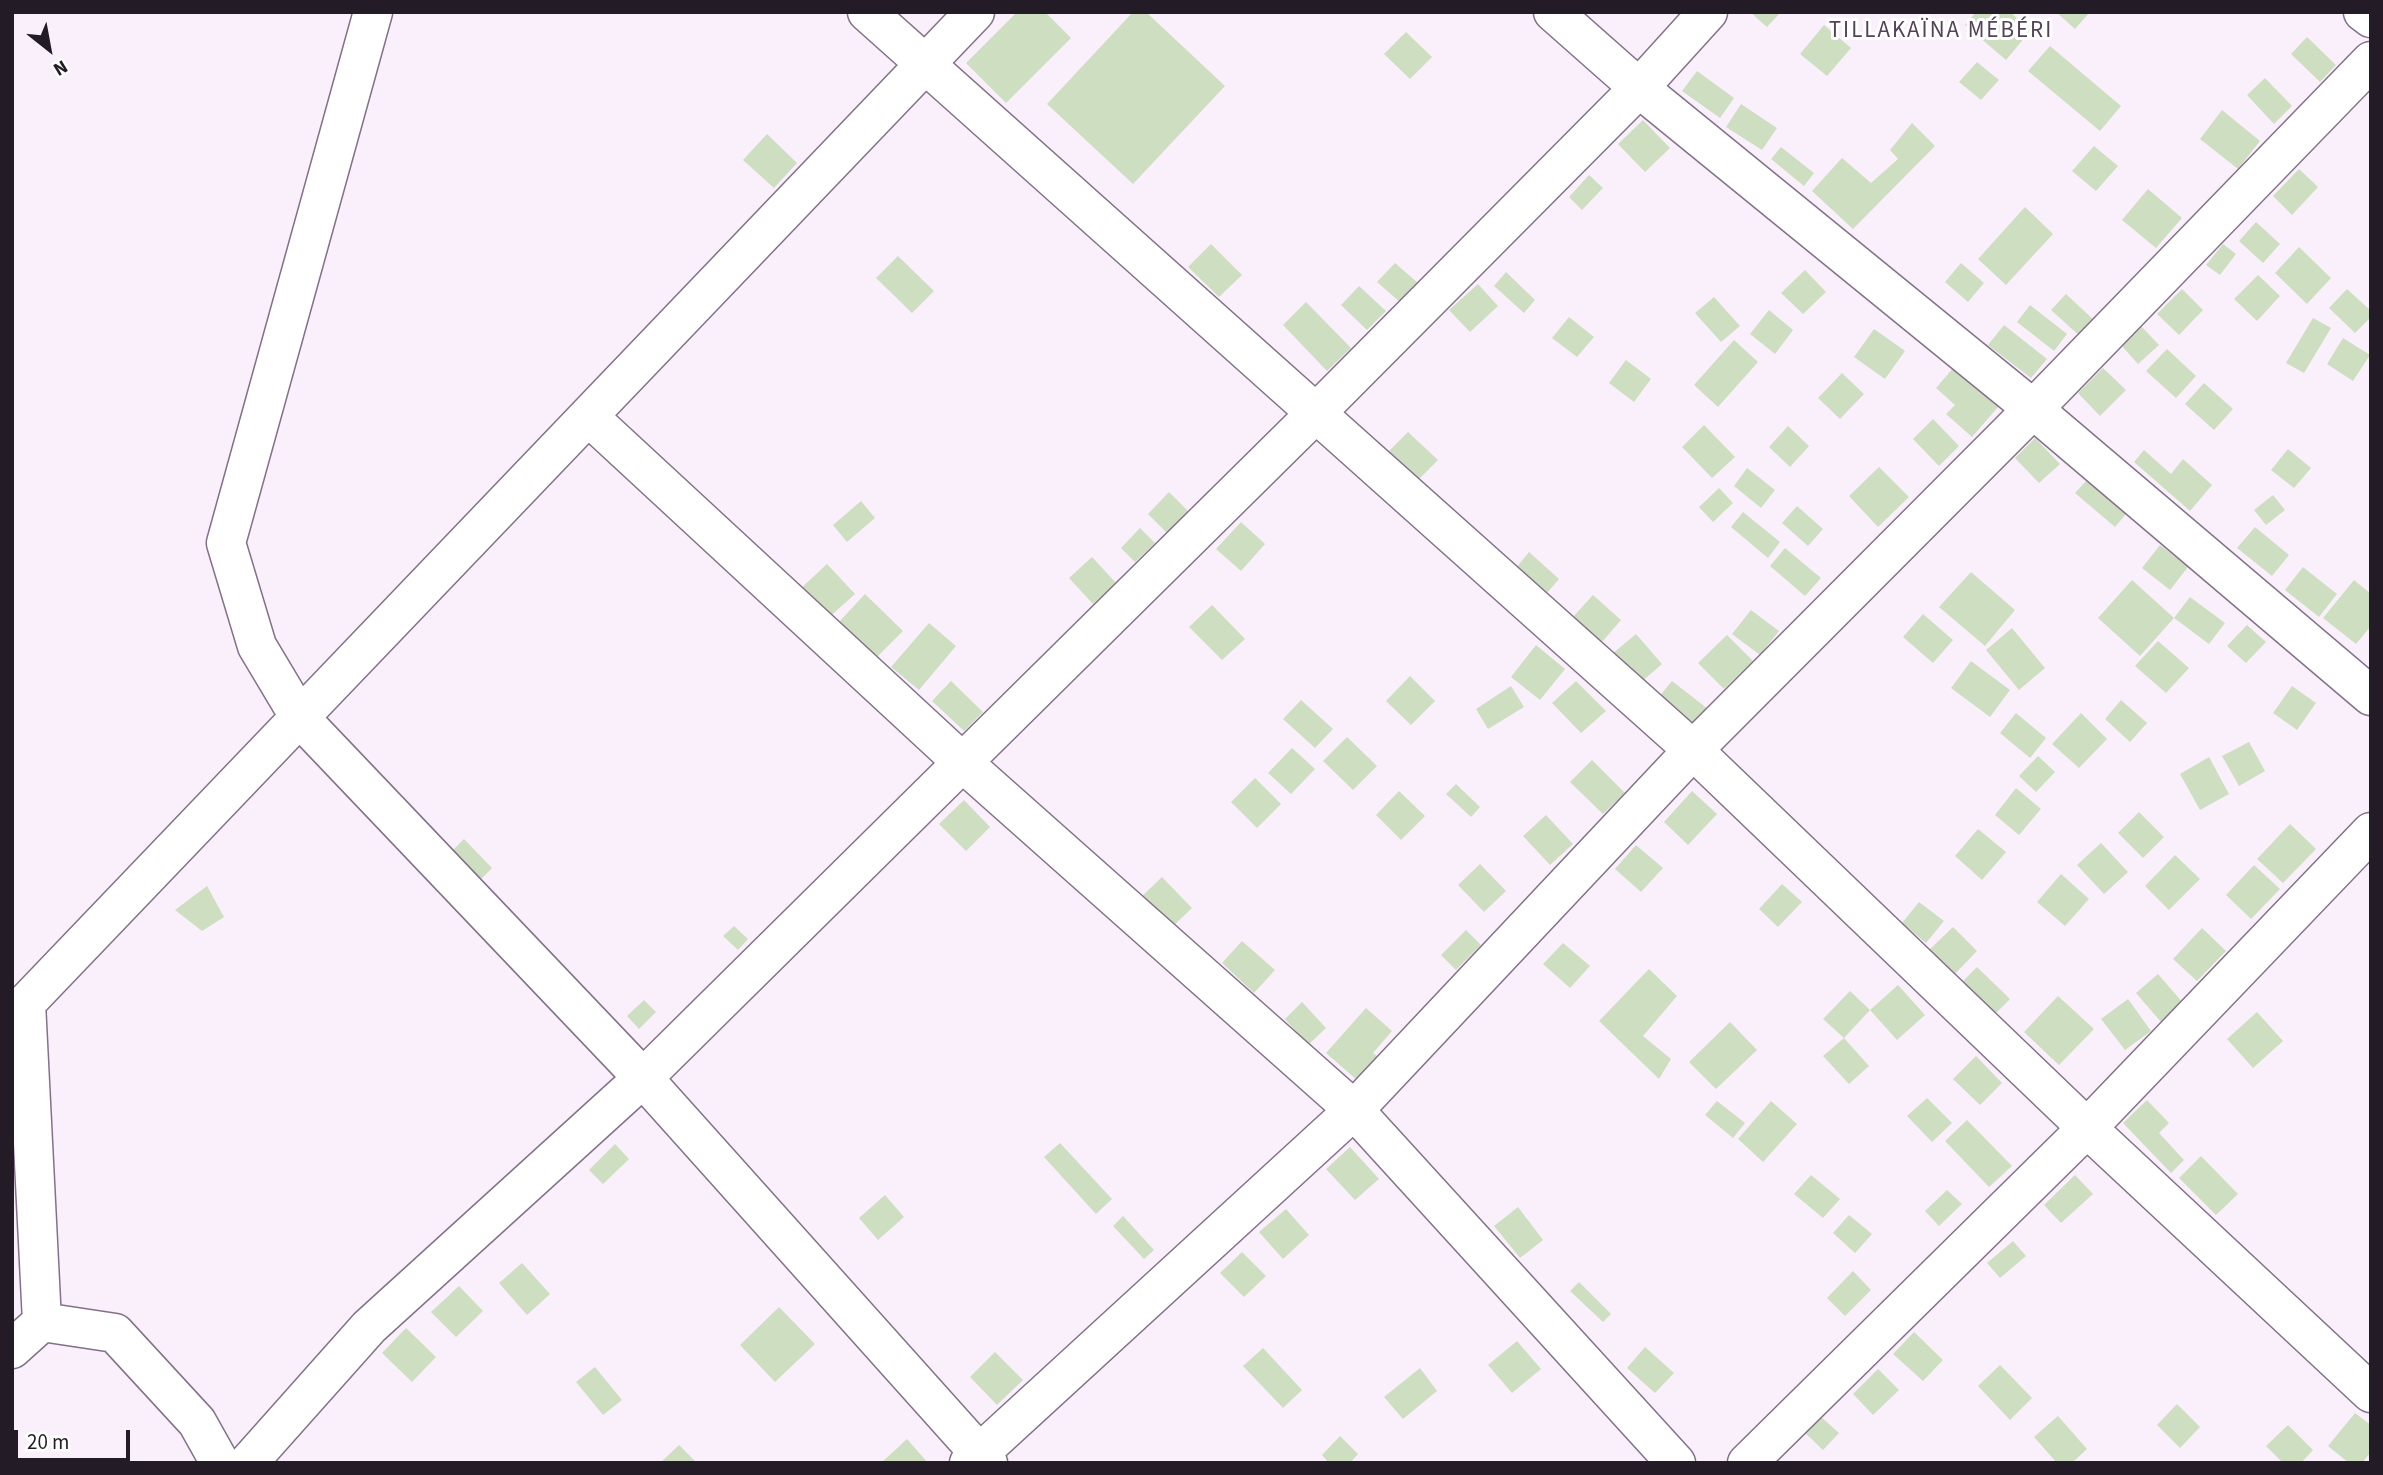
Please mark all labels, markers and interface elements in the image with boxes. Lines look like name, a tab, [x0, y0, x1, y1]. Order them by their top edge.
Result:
north arrow	[14, 14, 84, 84]
district label: TILLAKAÏNA MÉBÉRI	[1831, 18, 2051, 46]
text: N	[48, 53, 72, 82]
scale bar	[18, 1416, 133, 1460]
text: 20 m	[27, 1427, 69, 1457]

